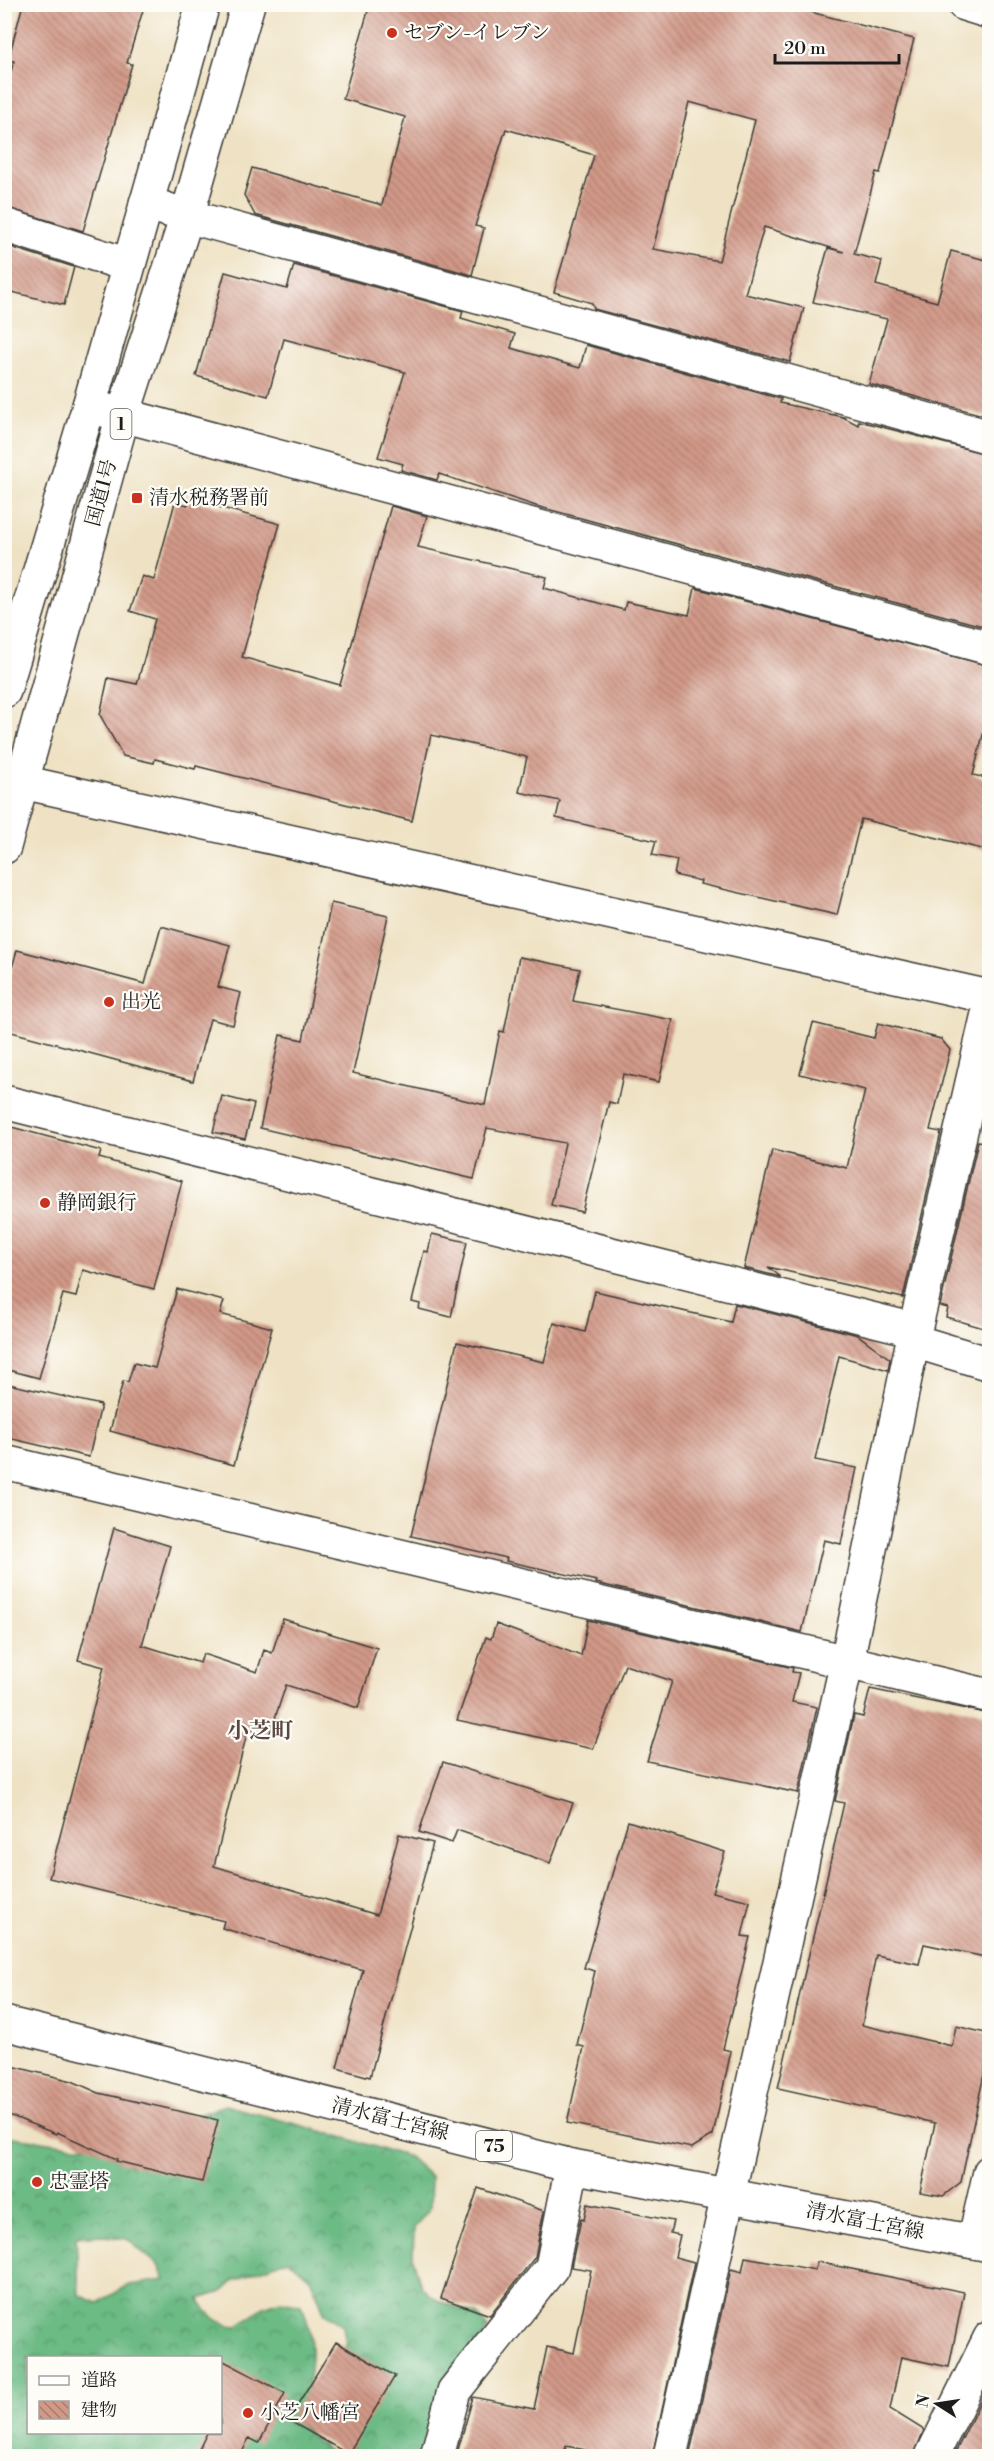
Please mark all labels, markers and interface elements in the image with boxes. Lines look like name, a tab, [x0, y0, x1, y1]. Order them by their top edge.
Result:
place label: セブン-イレブン	[404, 21, 550, 46]
marker: セブン-イレブン	[385, 26, 399, 40]
scale bar	[775, 27, 900, 65]
text: 20 m	[784, 37, 826, 60]
road number: 1	[110, 409, 132, 439]
street label: 国道1号	[81, 457, 123, 529]
place label: 清水税務署前	[149, 486, 269, 511]
marker: 清水税務署前	[130, 491, 144, 505]
place label: 出光	[121, 990, 161, 1015]
marker: 出光	[102, 995, 116, 1009]
place label: 静岡銀行	[57, 1191, 137, 1216]
marker: 静岡銀行	[38, 1196, 52, 1210]
district label: 小芝町	[227, 1718, 293, 1745]
street label: 清水富士宮線	[329, 2093, 451, 2147]
road number: 75	[476, 2131, 512, 2161]
place label: 忠霊塔	[49, 2170, 109, 2195]
marker: 忠霊塔	[30, 2175, 44, 2189]
street label: 清水富士宮線	[804, 2198, 926, 2246]
legend	[27, 2356, 222, 2434]
text: 道路	[81, 2369, 117, 2392]
north arrow	[907, 2374, 967, 2434]
text: N	[912, 2392, 934, 2409]
text: 建物	[81, 2399, 117, 2422]
place label: 小芝八幡宮	[260, 2401, 360, 2426]
marker: 小芝八幡宮	[241, 2406, 255, 2420]

